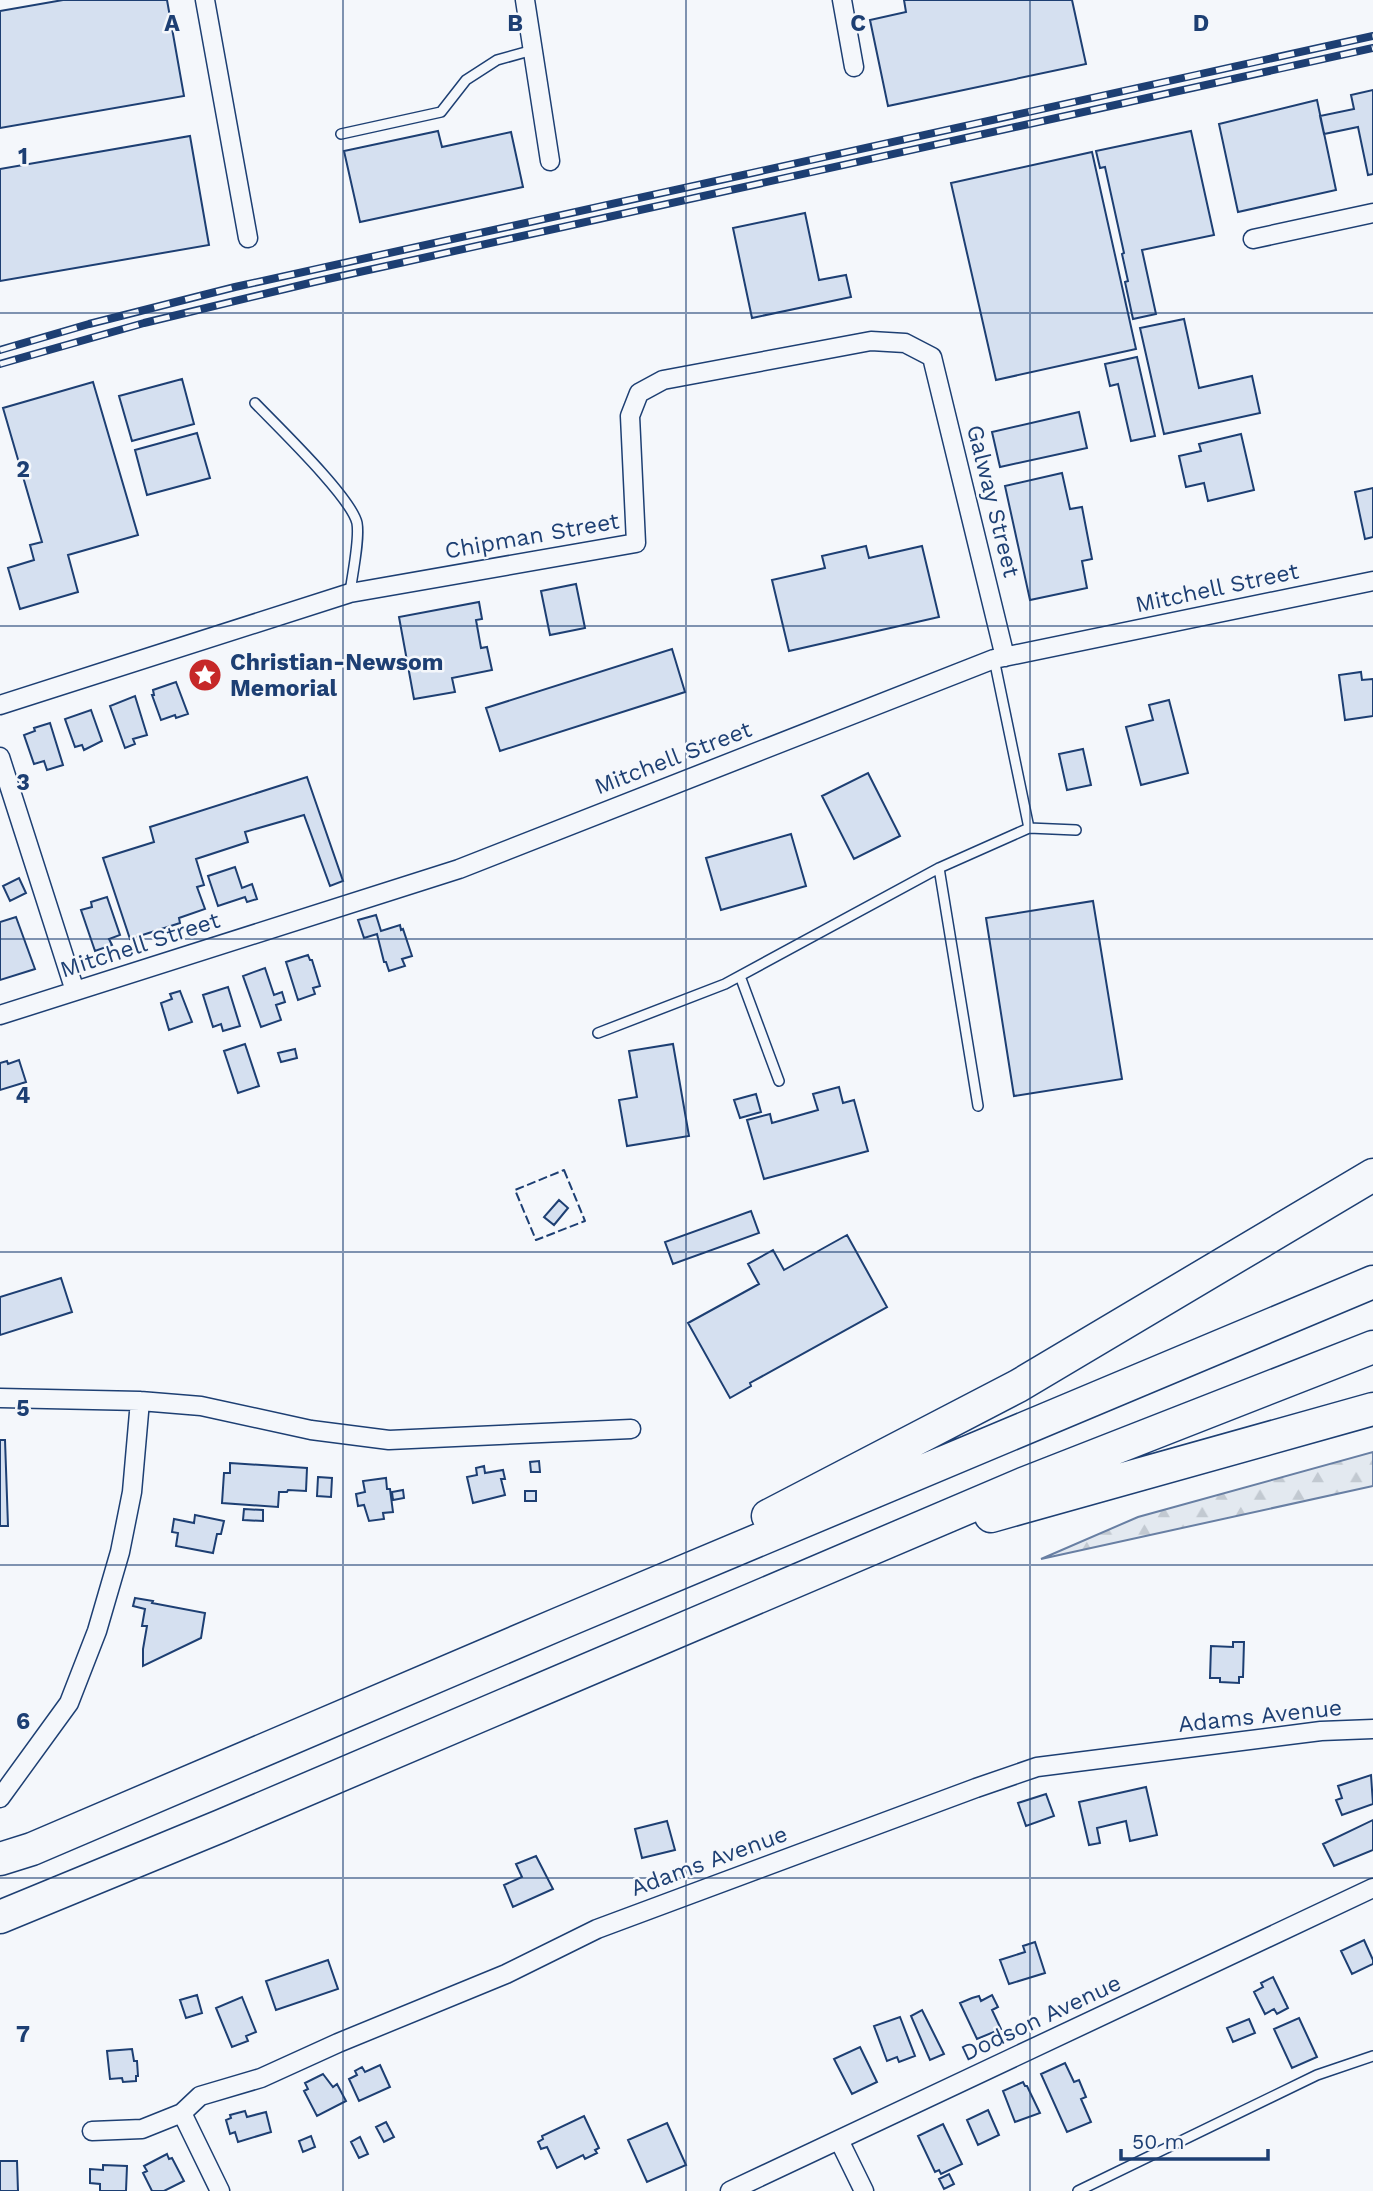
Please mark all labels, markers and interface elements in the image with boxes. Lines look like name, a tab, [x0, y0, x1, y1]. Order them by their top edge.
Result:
text: A	[164, 10, 180, 37]
text: B	[507, 10, 523, 37]
text: C	[850, 10, 866, 37]
text: D	[1193, 10, 1209, 37]
text: 1	[18, 143, 28, 170]
street label: Galway Street	[961, 422, 1025, 580]
text: 2	[16, 456, 30, 483]
street label: Chipman Street	[443, 507, 622, 565]
street label: Mitchell Street	[1133, 557, 1301, 618]
place label: Christian-Newsom Memorial	[230, 649, 443, 702]
place icon: Christian-Newsom Memorial	[186, 656, 224, 694]
street label: Mitchell Street	[591, 716, 756, 800]
text: 3	[16, 769, 30, 796]
street label: Mitchell Street	[57, 906, 224, 984]
text: 4	[16, 1082, 31, 1109]
text: 5	[16, 1395, 30, 1422]
street label: Adams Avenue	[1177, 1694, 1343, 1738]
text: 6	[16, 1708, 30, 1735]
street label: Adams Avenue	[627, 1820, 791, 1902]
street label: Dodson Avenue	[957, 1969, 1125, 2067]
text: 7	[16, 2021, 30, 2048]
scale bar	[1121, 2118, 1268, 2162]
text: 50 m	[1132, 2129, 1184, 2154]

